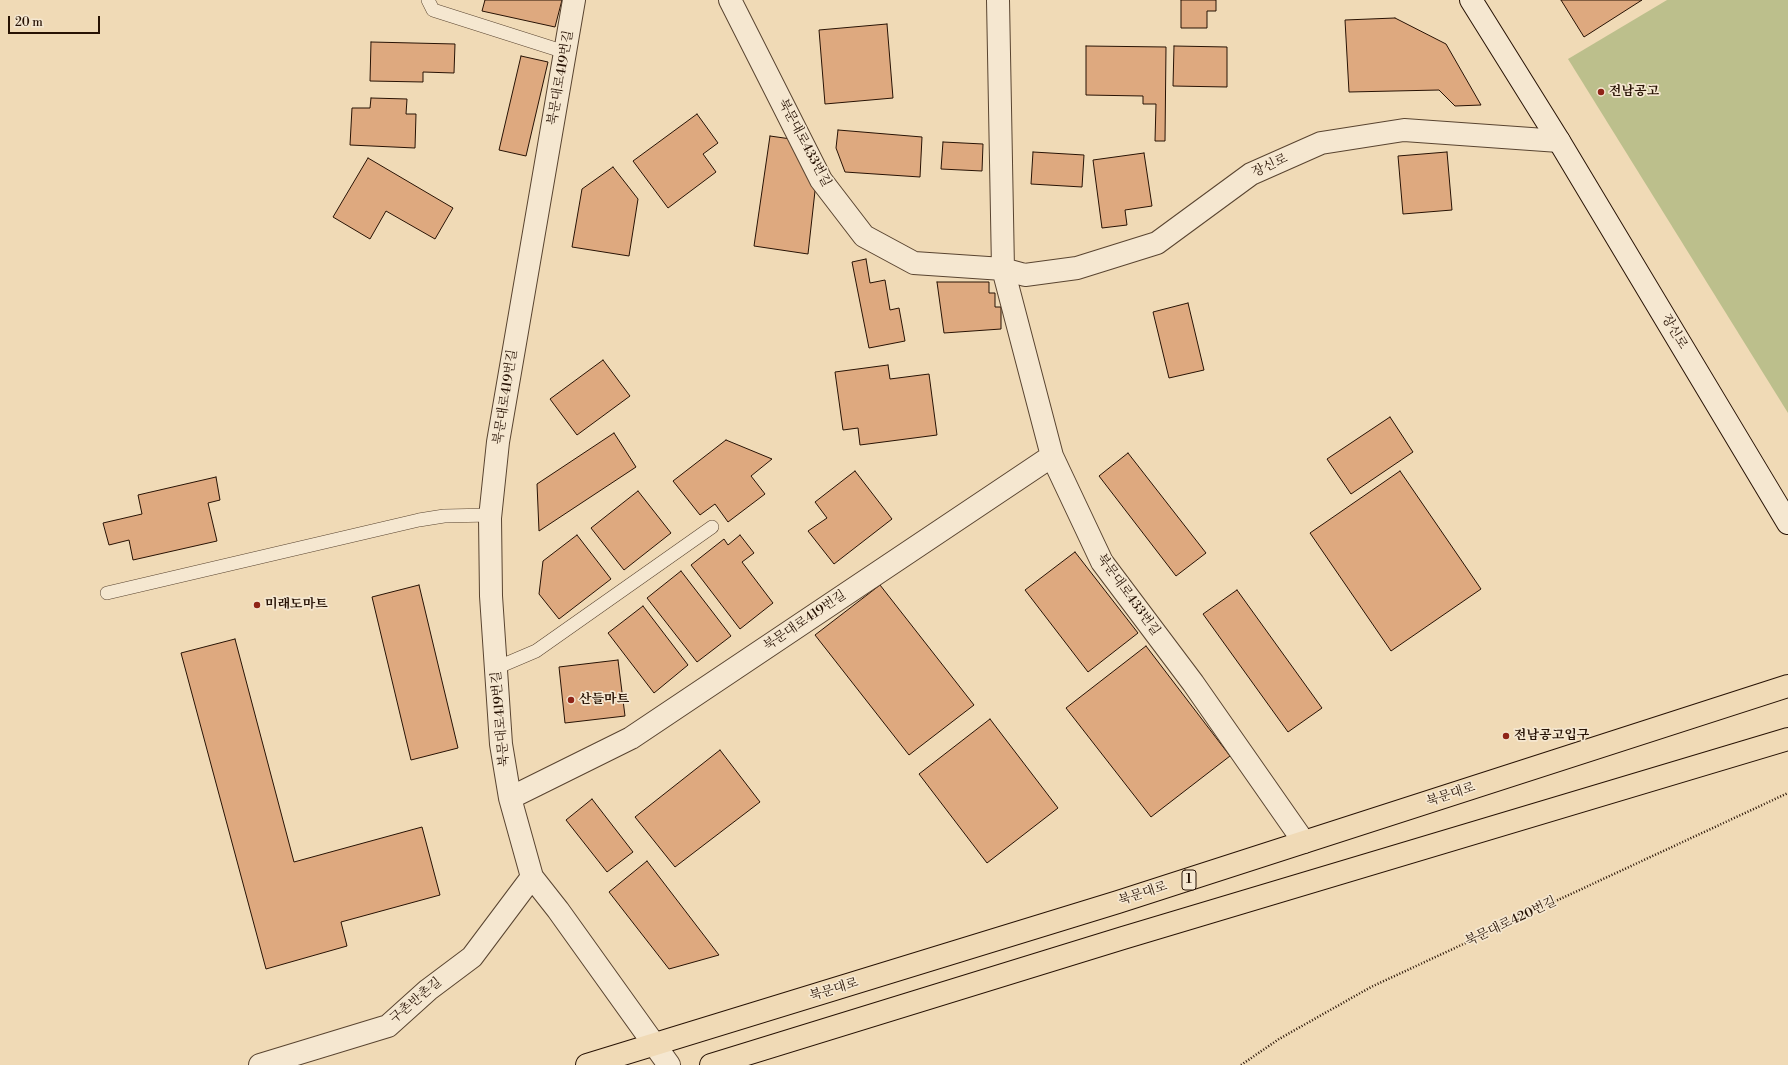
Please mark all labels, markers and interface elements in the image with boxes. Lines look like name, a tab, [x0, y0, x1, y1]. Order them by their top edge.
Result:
scale bar	[10, 8, 102, 34]
text: 20 m	[15, 15, 43, 30]
street label: 북문대로419번길	[545, 29, 577, 127]
place label: 전남공고	[1609, 84, 1659, 100]
marker: 전남공고	[1596, 87, 1606, 97]
street label: 북문대로433번길	[774, 96, 834, 190]
street label: 장신로	[1250, 151, 1290, 181]
street label: 장신로	[1658, 312, 1690, 352]
street label: 북문대로419번길	[491, 348, 521, 446]
street label: 북문대로433번길	[1093, 551, 1163, 639]
street label: 북문대로419번길	[761, 588, 849, 654]
place label: 미래도마트	[265, 597, 328, 613]
marker: 미래도마트	[252, 600, 262, 610]
street label: 북문대로419번길	[489, 670, 513, 768]
place label: 산들마트	[579, 692, 629, 708]
marker: 산들마트	[566, 695, 576, 705]
place label: 전남공고입구	[1514, 728, 1589, 744]
marker: 전남공고입구	[1501, 731, 1511, 741]
street label: 북문대로	[1425, 780, 1477, 810]
road number: 1	[1182, 870, 1196, 890]
street label: 북문대로	[1117, 879, 1169, 909]
street label: 북문대로420번길	[1463, 894, 1559, 950]
street label: 구촌반촌길	[387, 975, 445, 1027]
street label: 북문대로	[808, 975, 860, 1005]

